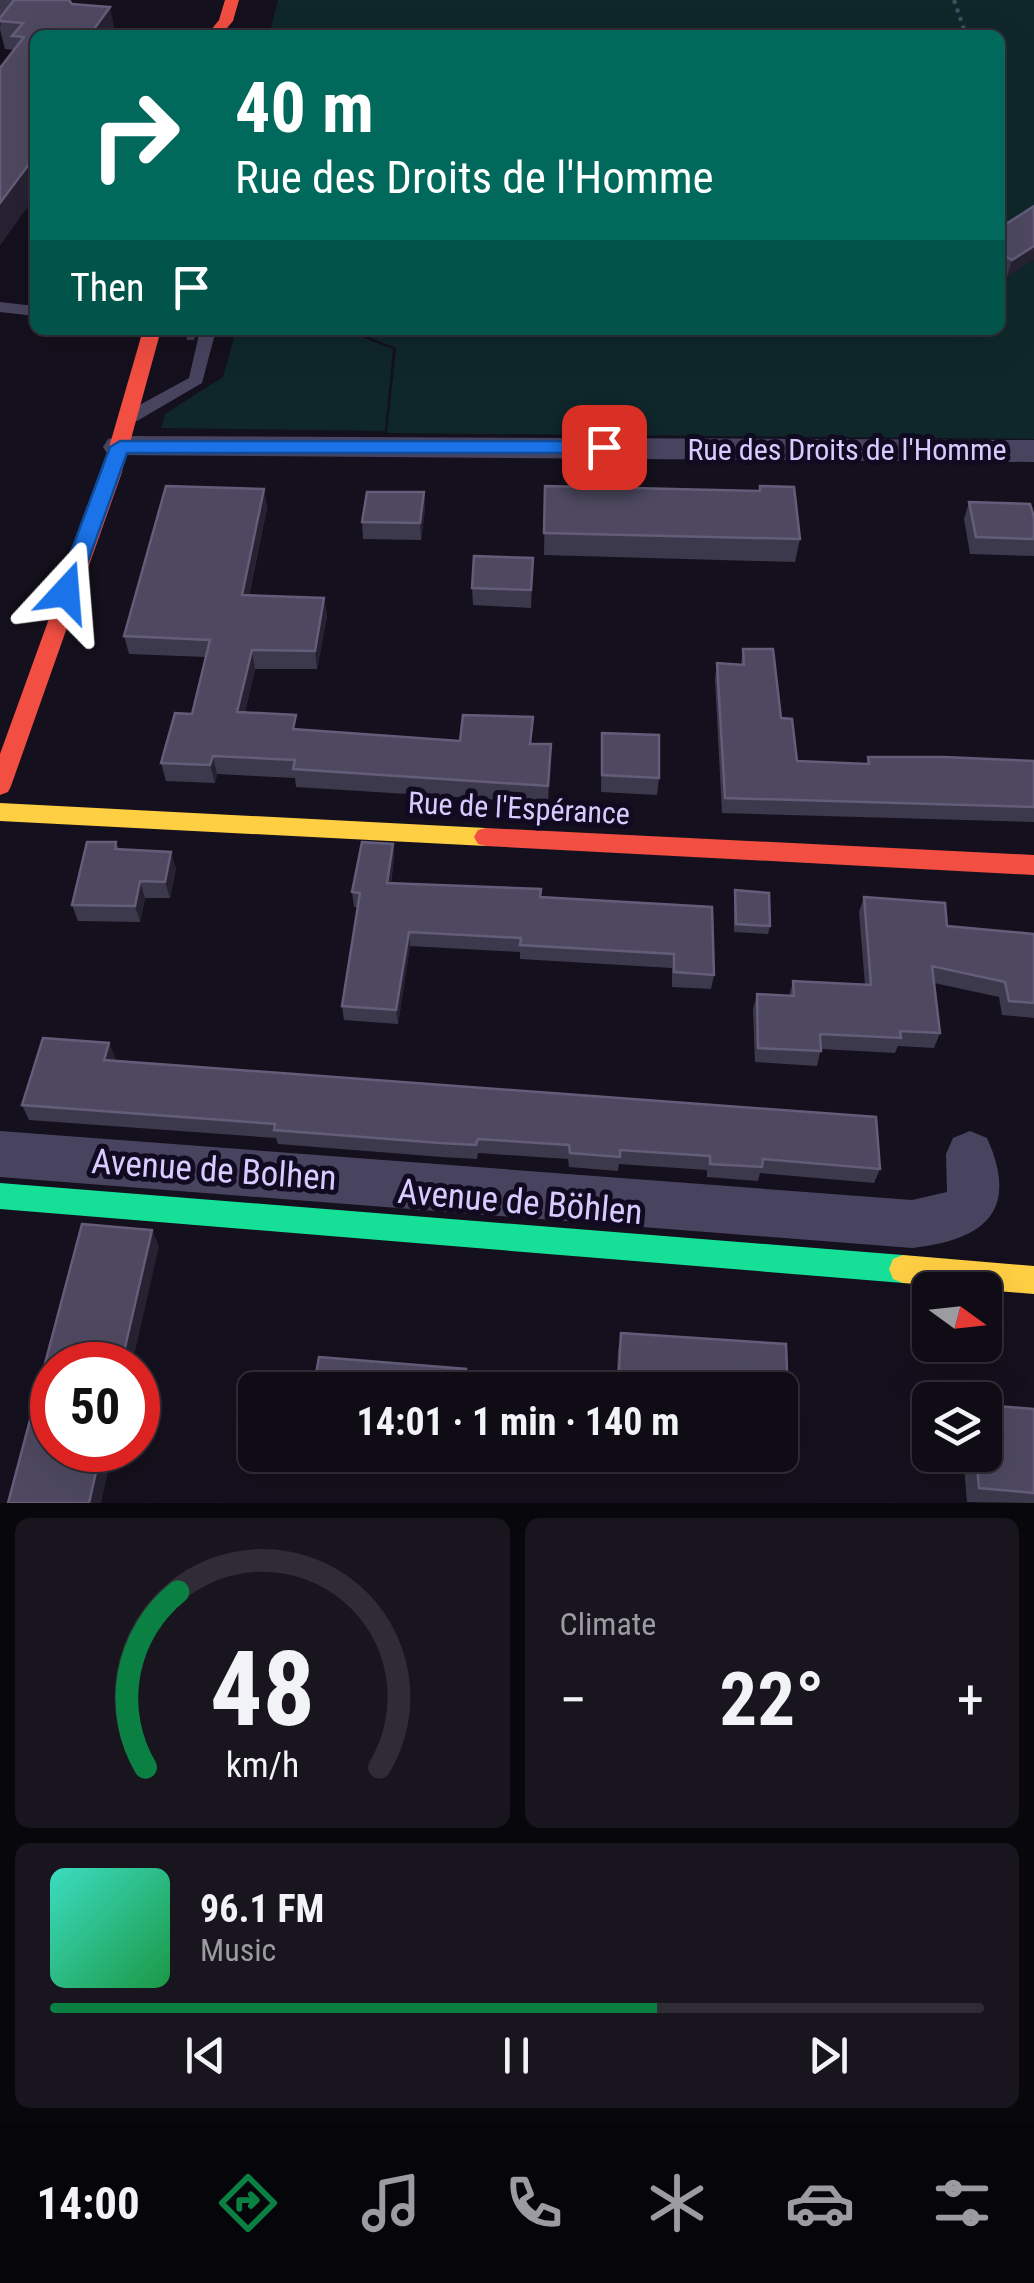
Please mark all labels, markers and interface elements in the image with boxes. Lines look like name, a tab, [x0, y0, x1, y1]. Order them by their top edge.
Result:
text: 40 m	[235, 67, 374, 149]
icon: right	[70, 70, 200, 200]
text: Rue des Droits de l'Homme	[235, 151, 714, 204]
icon: arrive	[164, 260, 219, 315]
text: Then	[70, 266, 144, 310]
pin	[562, 405, 647, 490]
icon: arrive	[577, 420, 632, 475]
street label: Rue des Droits de l'Homme	[687, 432, 1007, 467]
position arrow	[14, 540, 118, 644]
street label: Rue de l'Espérance	[407, 785, 631, 831]
street label: Avenue de Bolhen	[90, 1141, 338, 1199]
street label: Avenue de Böhlen	[396, 1171, 644, 1233]
north arrow	[912, 1272, 1002, 1362]
map controls	[912, 1272, 1002, 1472]
speed limit sign: 50	[30, 1342, 160, 1472]
button: layers	[912, 1382, 1002, 1472]
text: 14:01 · 1 min · 140 m	[357, 1400, 679, 1444]
text: Climate	[560, 1605, 656, 1643]
text: 48	[210, 1629, 315, 1750]
text: 22°	[719, 1655, 824, 1743]
text: −	[560, 1668, 587, 1732]
text: +	[957, 1668, 984, 1732]
text: km/h	[225, 1744, 299, 1786]
text: 96.1 FM	[200, 1887, 324, 1931]
text: Music	[200, 1931, 276, 1969]
icon: previous	[178, 2028, 233, 2083]
icon: pause	[489, 2028, 544, 2083]
icon: next	[801, 2028, 856, 2083]
icon: directions	[213, 2168, 283, 2238]
icon: music	[356, 2168, 426, 2238]
icon: phone	[499, 2168, 569, 2238]
icon: climate	[642, 2168, 712, 2238]
icon: car	[785, 2168, 855, 2238]
icon: filters	[927, 2168, 997, 2238]
text: 14:00	[36, 2177, 140, 2230]

